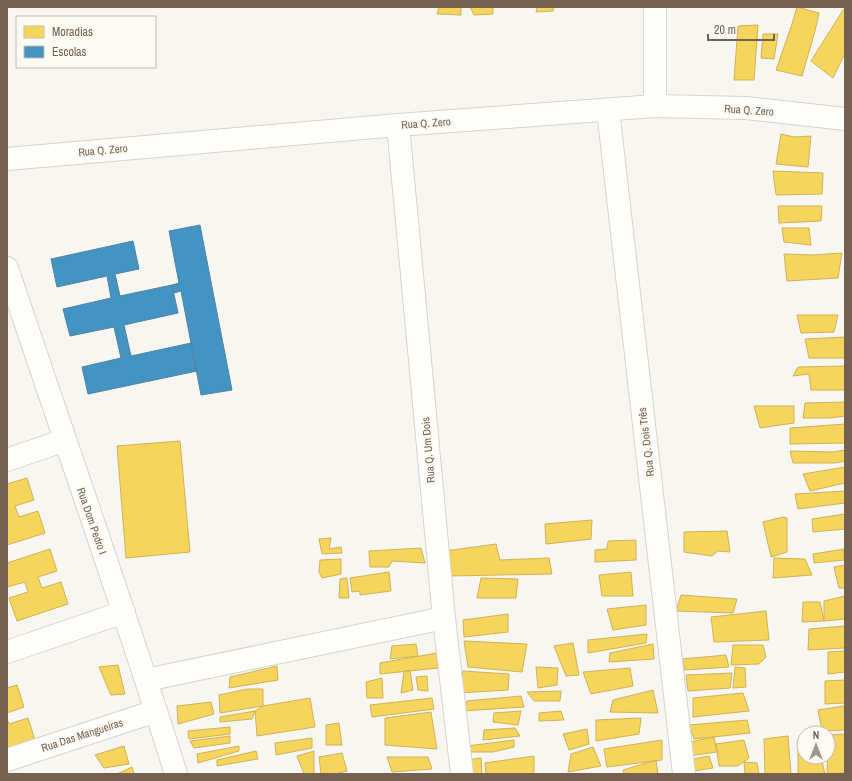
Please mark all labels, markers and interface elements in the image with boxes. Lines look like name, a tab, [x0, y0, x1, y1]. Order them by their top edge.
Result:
legend	[16, 16, 156, 68]
scale bar	[708, 16, 774, 42]
text: 20 m	[714, 22, 736, 38]
text: Moradias	[52, 24, 93, 40]
text: Escolas	[52, 44, 87, 60]
street label: Rua Q. Zero	[724, 101, 774, 119]
street label: Rua Q. Zero	[401, 114, 451, 132]
street label: Rua Q. Zero	[78, 141, 128, 159]
street label: Rua Q. Dois Três	[635, 406, 657, 477]
street label: Rua Q. Um Dois	[418, 416, 438, 484]
street label: Rua Dom Pedro I	[74, 486, 110, 556]
street label: Rua Das Mangueiras	[39, 715, 125, 755]
north arrow	[796, 725, 836, 765]
text: N	[813, 728, 819, 742]

